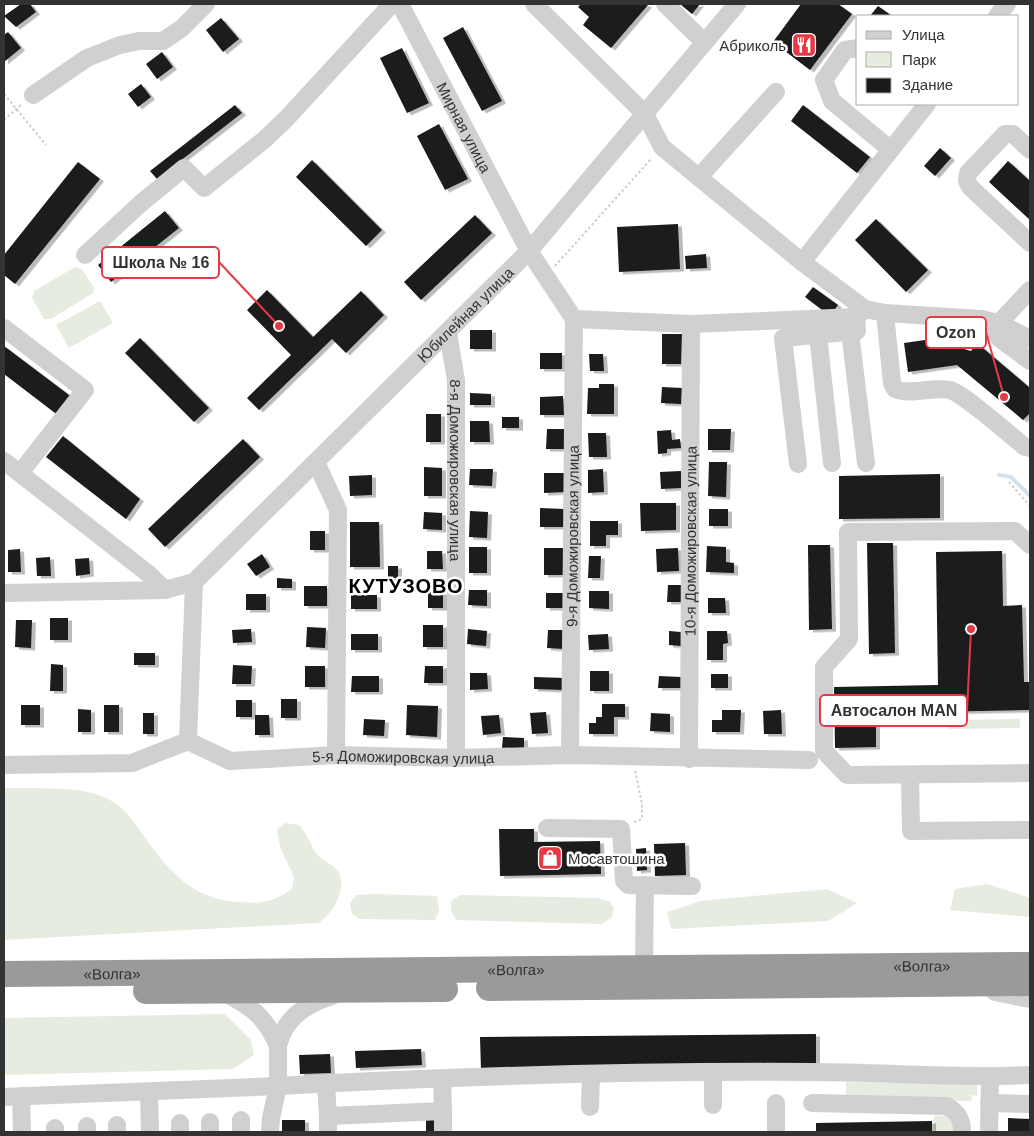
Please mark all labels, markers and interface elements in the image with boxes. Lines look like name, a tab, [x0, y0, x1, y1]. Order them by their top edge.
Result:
legend	[856, 15, 1019, 105]
text: Улица	[902, 26, 945, 43]
restaurant icon: Абриколь	[791, 32, 817, 58]
place label: Абриколь	[719, 37, 786, 54]
text: Парк	[902, 51, 936, 68]
text: Здание	[902, 76, 953, 93]
street label: Мирная улица	[434, 79, 495, 176]
callout: Школа № 16	[102, 247, 219, 278]
text: Школа № 16	[113, 254, 210, 271]
street label: Юбилейная улица	[413, 263, 517, 365]
callout: Ozon	[926, 317, 986, 348]
text: Ozon	[936, 324, 976, 341]
street label: 8-я Доможировская улица	[448, 379, 465, 562]
street label: 9-я Доможировская улица	[563, 444, 581, 627]
street label: 10-я Доможировская улица	[681, 445, 699, 636]
district label: КУТУЗОВО	[348, 575, 464, 597]
callout: Автосалон MAN	[820, 695, 967, 726]
text: Автосалон MAN	[831, 702, 957, 719]
street label: 5-я Доможировская улица	[312, 746, 495, 767]
shop icon: Мосавтошина	[537, 845, 563, 871]
place label: Мосавтошина	[568, 850, 665, 867]
street label: «Волга»	[893, 957, 950, 974]
street label: «Волга»	[487, 960, 545, 978]
street label: «Волга»	[83, 965, 141, 982]

